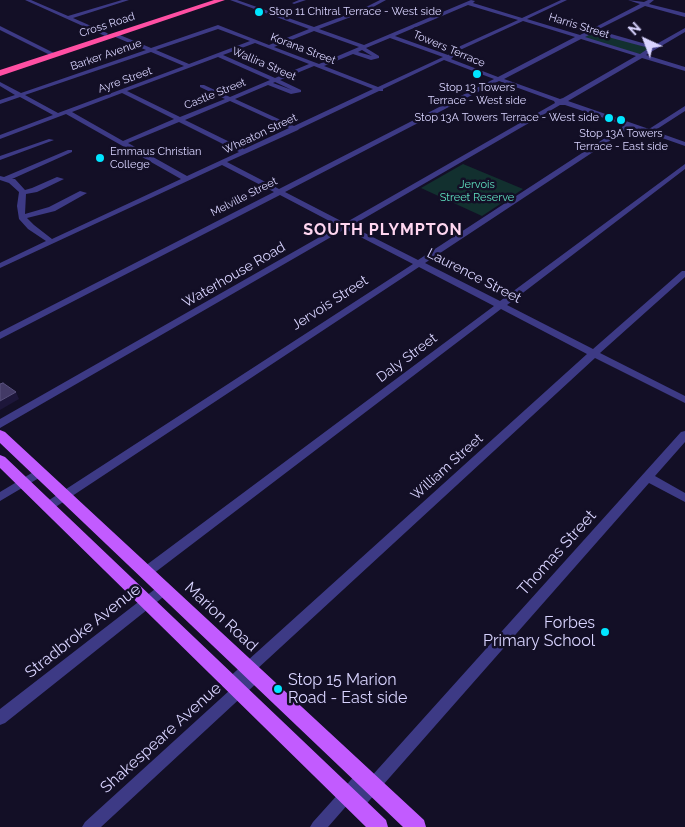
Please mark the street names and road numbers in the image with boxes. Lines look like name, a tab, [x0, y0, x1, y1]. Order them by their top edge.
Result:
street label: Cross Road	[78, 10, 136, 40]
street label: Harris Street	[547, 11, 611, 41]
street label: Towers Terrace	[411, 28, 487, 70]
street label: Korana Street	[269, 31, 337, 67]
street label: Barker Avenue	[69, 37, 143, 73]
street label: Wallira Street	[230, 45, 298, 83]
street label: Ayre Street	[96, 64, 154, 96]
street label: Castle Street	[182, 76, 248, 112]
street label: Wheaton Street	[221, 111, 299, 157]
street label: Melville Street	[209, 175, 279, 219]
street label: Waterhouse Road	[180, 239, 288, 311]
street label: Laurence Street	[424, 245, 524, 307]
street label: Jervois Street	[289, 272, 371, 334]
street label: Daly Street	[374, 330, 440, 386]
street label: William Street	[407, 430, 487, 504]
street label: Thomas Street	[514, 506, 600, 600]
street label: Marion Road	[180, 578, 262, 656]
street label: Stradbroke Avenue	[21, 580, 145, 682]
street label: Shakespeare Avenue	[97, 679, 225, 797]

